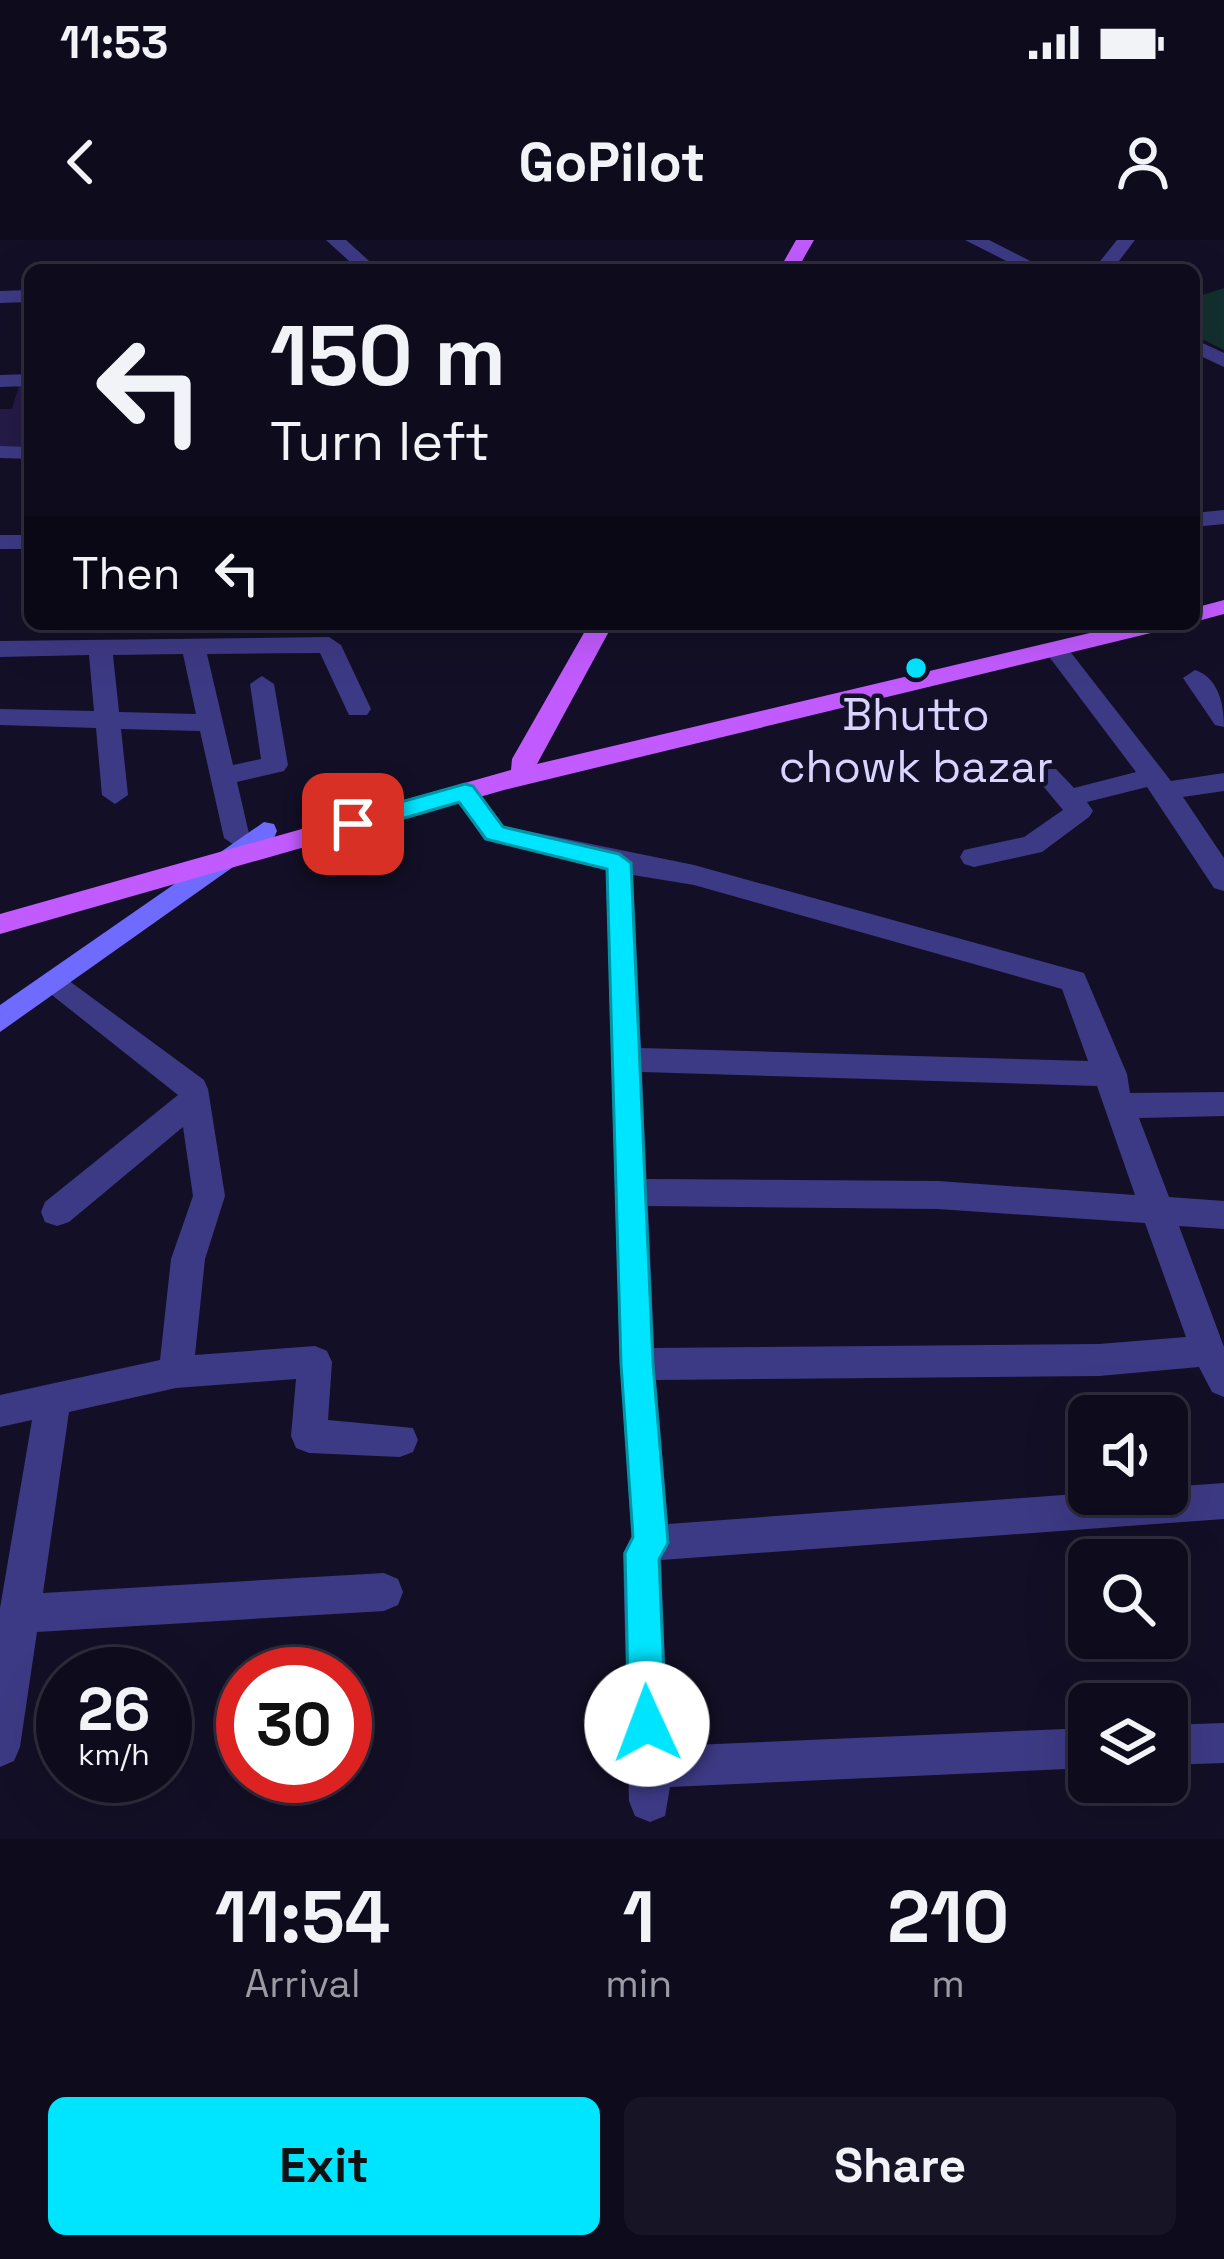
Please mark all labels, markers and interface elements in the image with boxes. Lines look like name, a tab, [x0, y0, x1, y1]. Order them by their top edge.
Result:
text: 11:53	[60, 14, 168, 71]
text: GoPilot	[519, 128, 705, 197]
icon: back	[48, 129, 114, 195]
icon: person	[1110, 129, 1176, 195]
text: 150 m	[270, 302, 506, 410]
icon: left	[72, 312, 228, 468]
text: Turn left	[270, 407, 490, 476]
icon: left	[204, 540, 270, 606]
text: Then	[72, 545, 180, 602]
marker: Bhutto chowk bazar	[903, 655, 929, 681]
place label: Bhutto chowk bazar	[779, 686, 1053, 795]
pin	[302, 773, 404, 875]
icon: arrive	[320, 791, 386, 857]
map controls	[1068, 1395, 1188, 1803]
button: sound	[1068, 1395, 1188, 1515]
button: search	[1068, 1539, 1188, 1659]
speed limit sign: 30	[216, 1647, 372, 1803]
position arrow	[584, 1661, 710, 1787]
text: 26	[78, 1671, 150, 1748]
button: layers	[1068, 1683, 1188, 1803]
text: km/h	[78, 1735, 150, 1774]
text: 11:54	[215, 1871, 390, 1963]
text: 1	[623, 1871, 655, 1963]
text: 210	[887, 1871, 1009, 1963]
text: Arrival	[245, 1959, 361, 2008]
text: min	[605, 1959, 672, 2008]
text: m	[931, 1959, 965, 2008]
button: Exit	[48, 2097, 600, 2235]
button: Share	[624, 2097, 1176, 2235]

